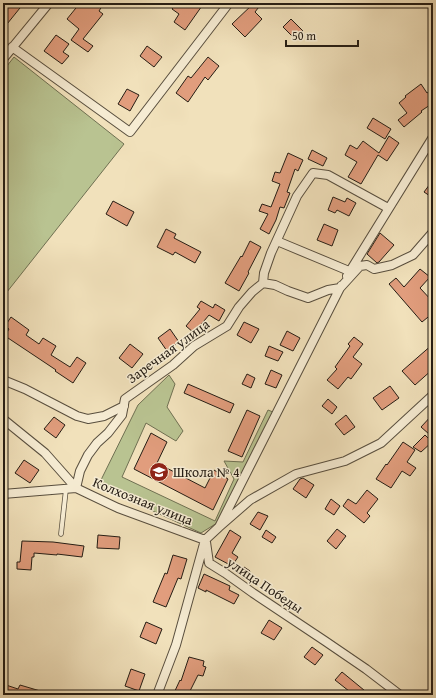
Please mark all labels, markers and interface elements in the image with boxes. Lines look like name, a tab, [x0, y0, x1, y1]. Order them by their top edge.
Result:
scale bar	[286, 22, 358, 48]
text: 50 m	[292, 27, 316, 44]
street label: Заречная улица	[122, 314, 214, 388]
school or university icon: Школа № 4	[148, 461, 170, 483]
place label: Школа № 4	[173, 462, 240, 482]
street label: Колхозная улица	[90, 472, 196, 530]
street label: улица Победы	[222, 551, 307, 618]

